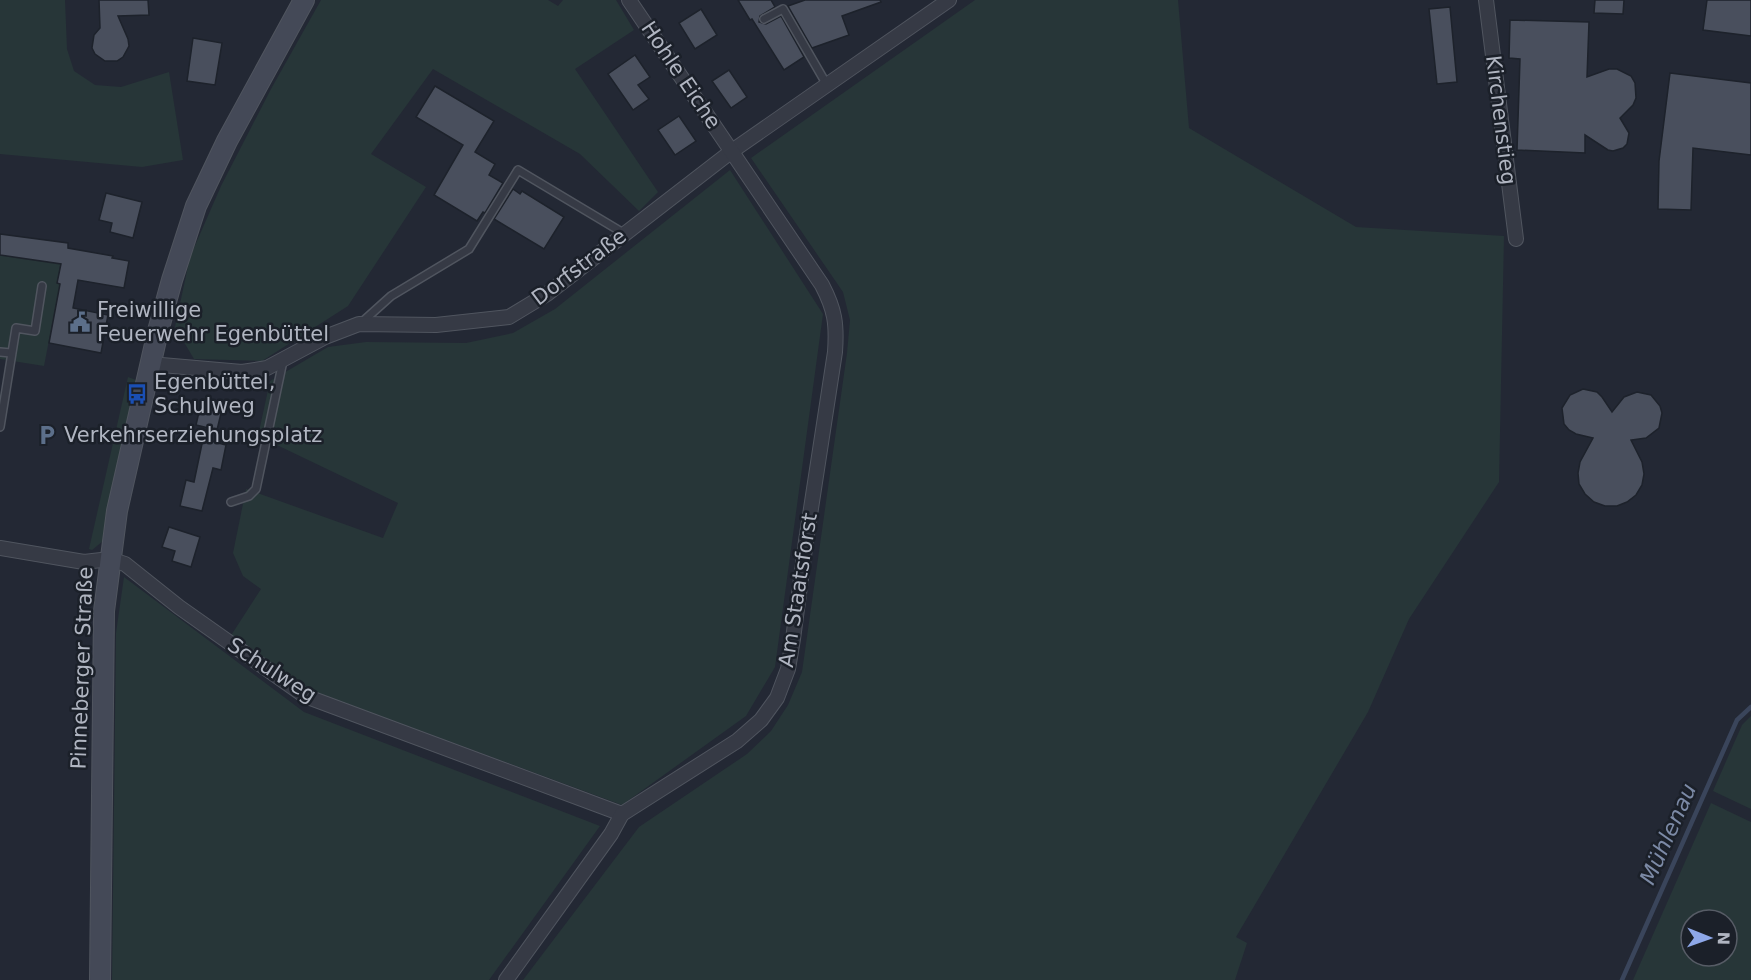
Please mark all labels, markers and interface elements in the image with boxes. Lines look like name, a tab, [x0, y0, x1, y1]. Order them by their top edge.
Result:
street label: Hohle Eiche	[636, 17, 726, 133]
street label: Kirchenstieg	[1481, 54, 1521, 186]
street label: Dorfstraße	[527, 224, 631, 310]
place label: Freiwillige Feuerwehr Egenbüttel	[97, 298, 329, 346]
public building icon: Freiwillige Feuerwehr Egenbüttel	[68, 310, 92, 334]
place label: Egenbüttel, Schulweg	[154, 370, 275, 418]
bus stop icon: Egenbüttel, Schulweg	[125, 382, 149, 406]
parking icon: Verkehrserziehungsplatz	[35, 423, 59, 447]
place label: Verkehrserziehungsplatz	[64, 423, 322, 447]
street label: Am Staatsforst	[774, 511, 822, 669]
street label: Pinneberger Straße	[66, 566, 98, 770]
street label: Schulweg	[223, 632, 321, 708]
water label: Mühlenau	[1635, 780, 1701, 888]
north arrow	[1679, 908, 1739, 968]
text: N	[1714, 931, 1733, 945]

